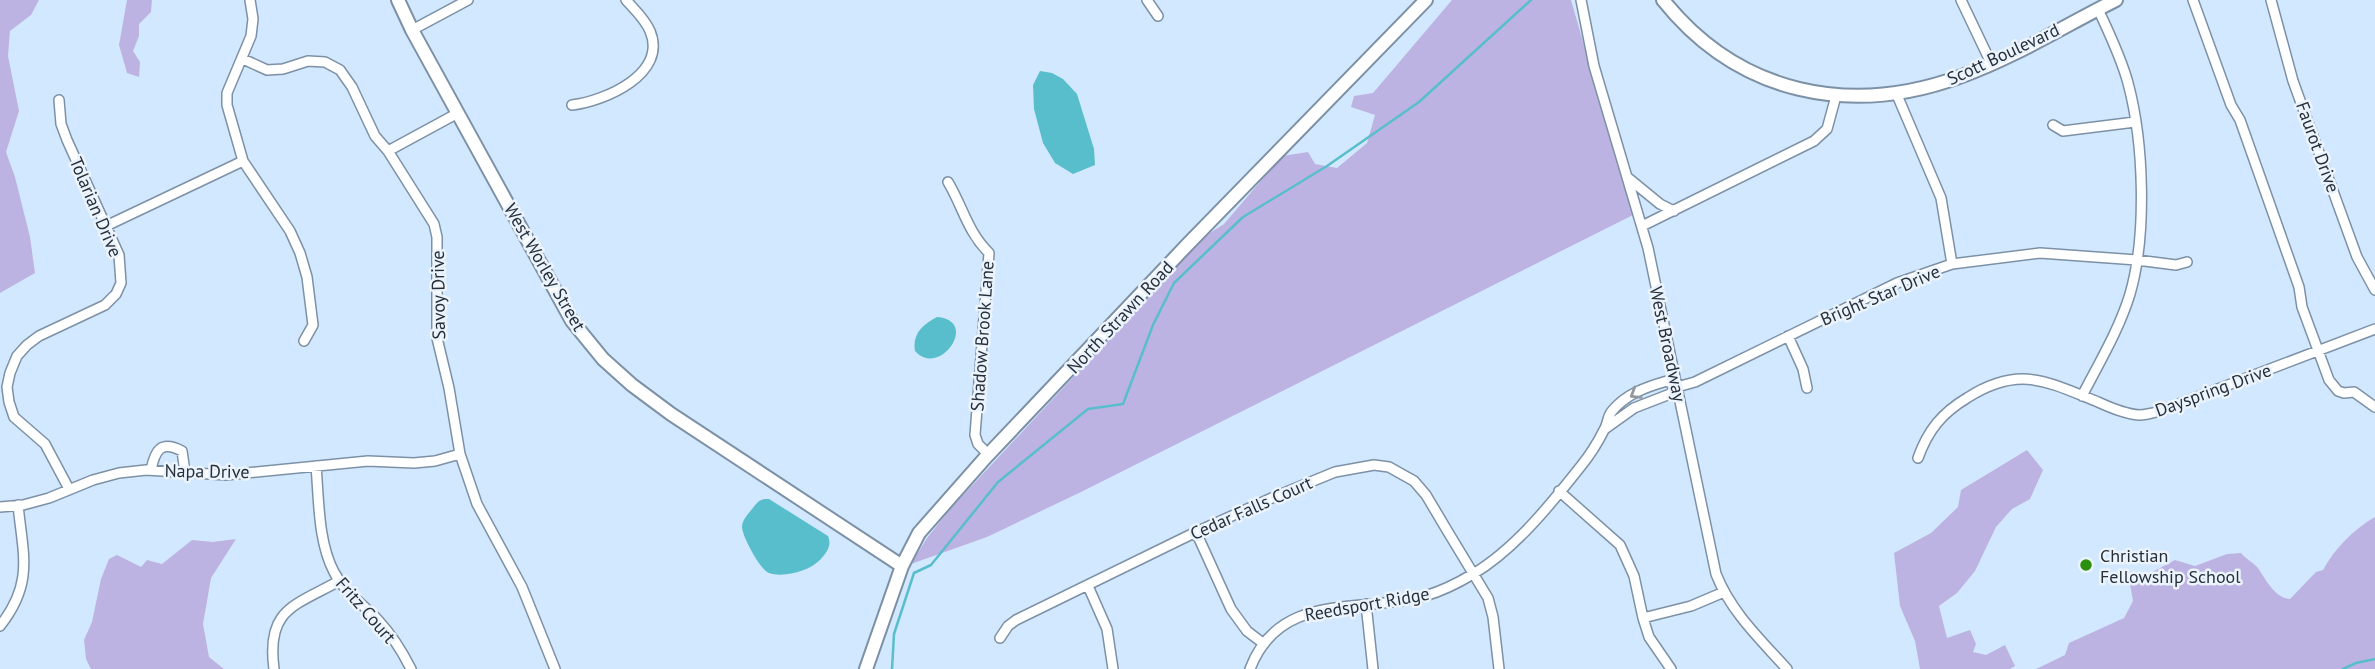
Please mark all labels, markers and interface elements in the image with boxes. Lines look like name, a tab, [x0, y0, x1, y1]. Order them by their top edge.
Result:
street label: Scott Boulevard	[1943, 18, 2063, 90]
street label: Faurot Drive	[2291, 98, 2345, 196]
street label: Tolarian Drive	[65, 154, 127, 260]
street label: West Worley Street	[499, 199, 591, 335]
street label: Savoy Drive	[426, 250, 450, 340]
street label: North Strawn Road	[1062, 256, 1178, 378]
street label: Bright Star Drive	[1817, 259, 1943, 331]
street label: Shadow Brook Lane	[965, 260, 999, 412]
street label: West Broadway	[1645, 284, 1692, 404]
street label: Dayspring Drive	[2152, 358, 2274, 422]
one-way arrow	[1629, 385, 1642, 398]
street label: Napa Drive	[164, 459, 250, 483]
street label: Cedar Falls Court	[1186, 471, 1316, 545]
place label: Christian Fellowship School	[2100, 544, 2241, 588]
marker: Christian Fellowship School	[2078, 557, 2094, 573]
street label: Fritz Court	[331, 572, 401, 648]
street label: Reedsport Ridge	[1303, 582, 1431, 626]

